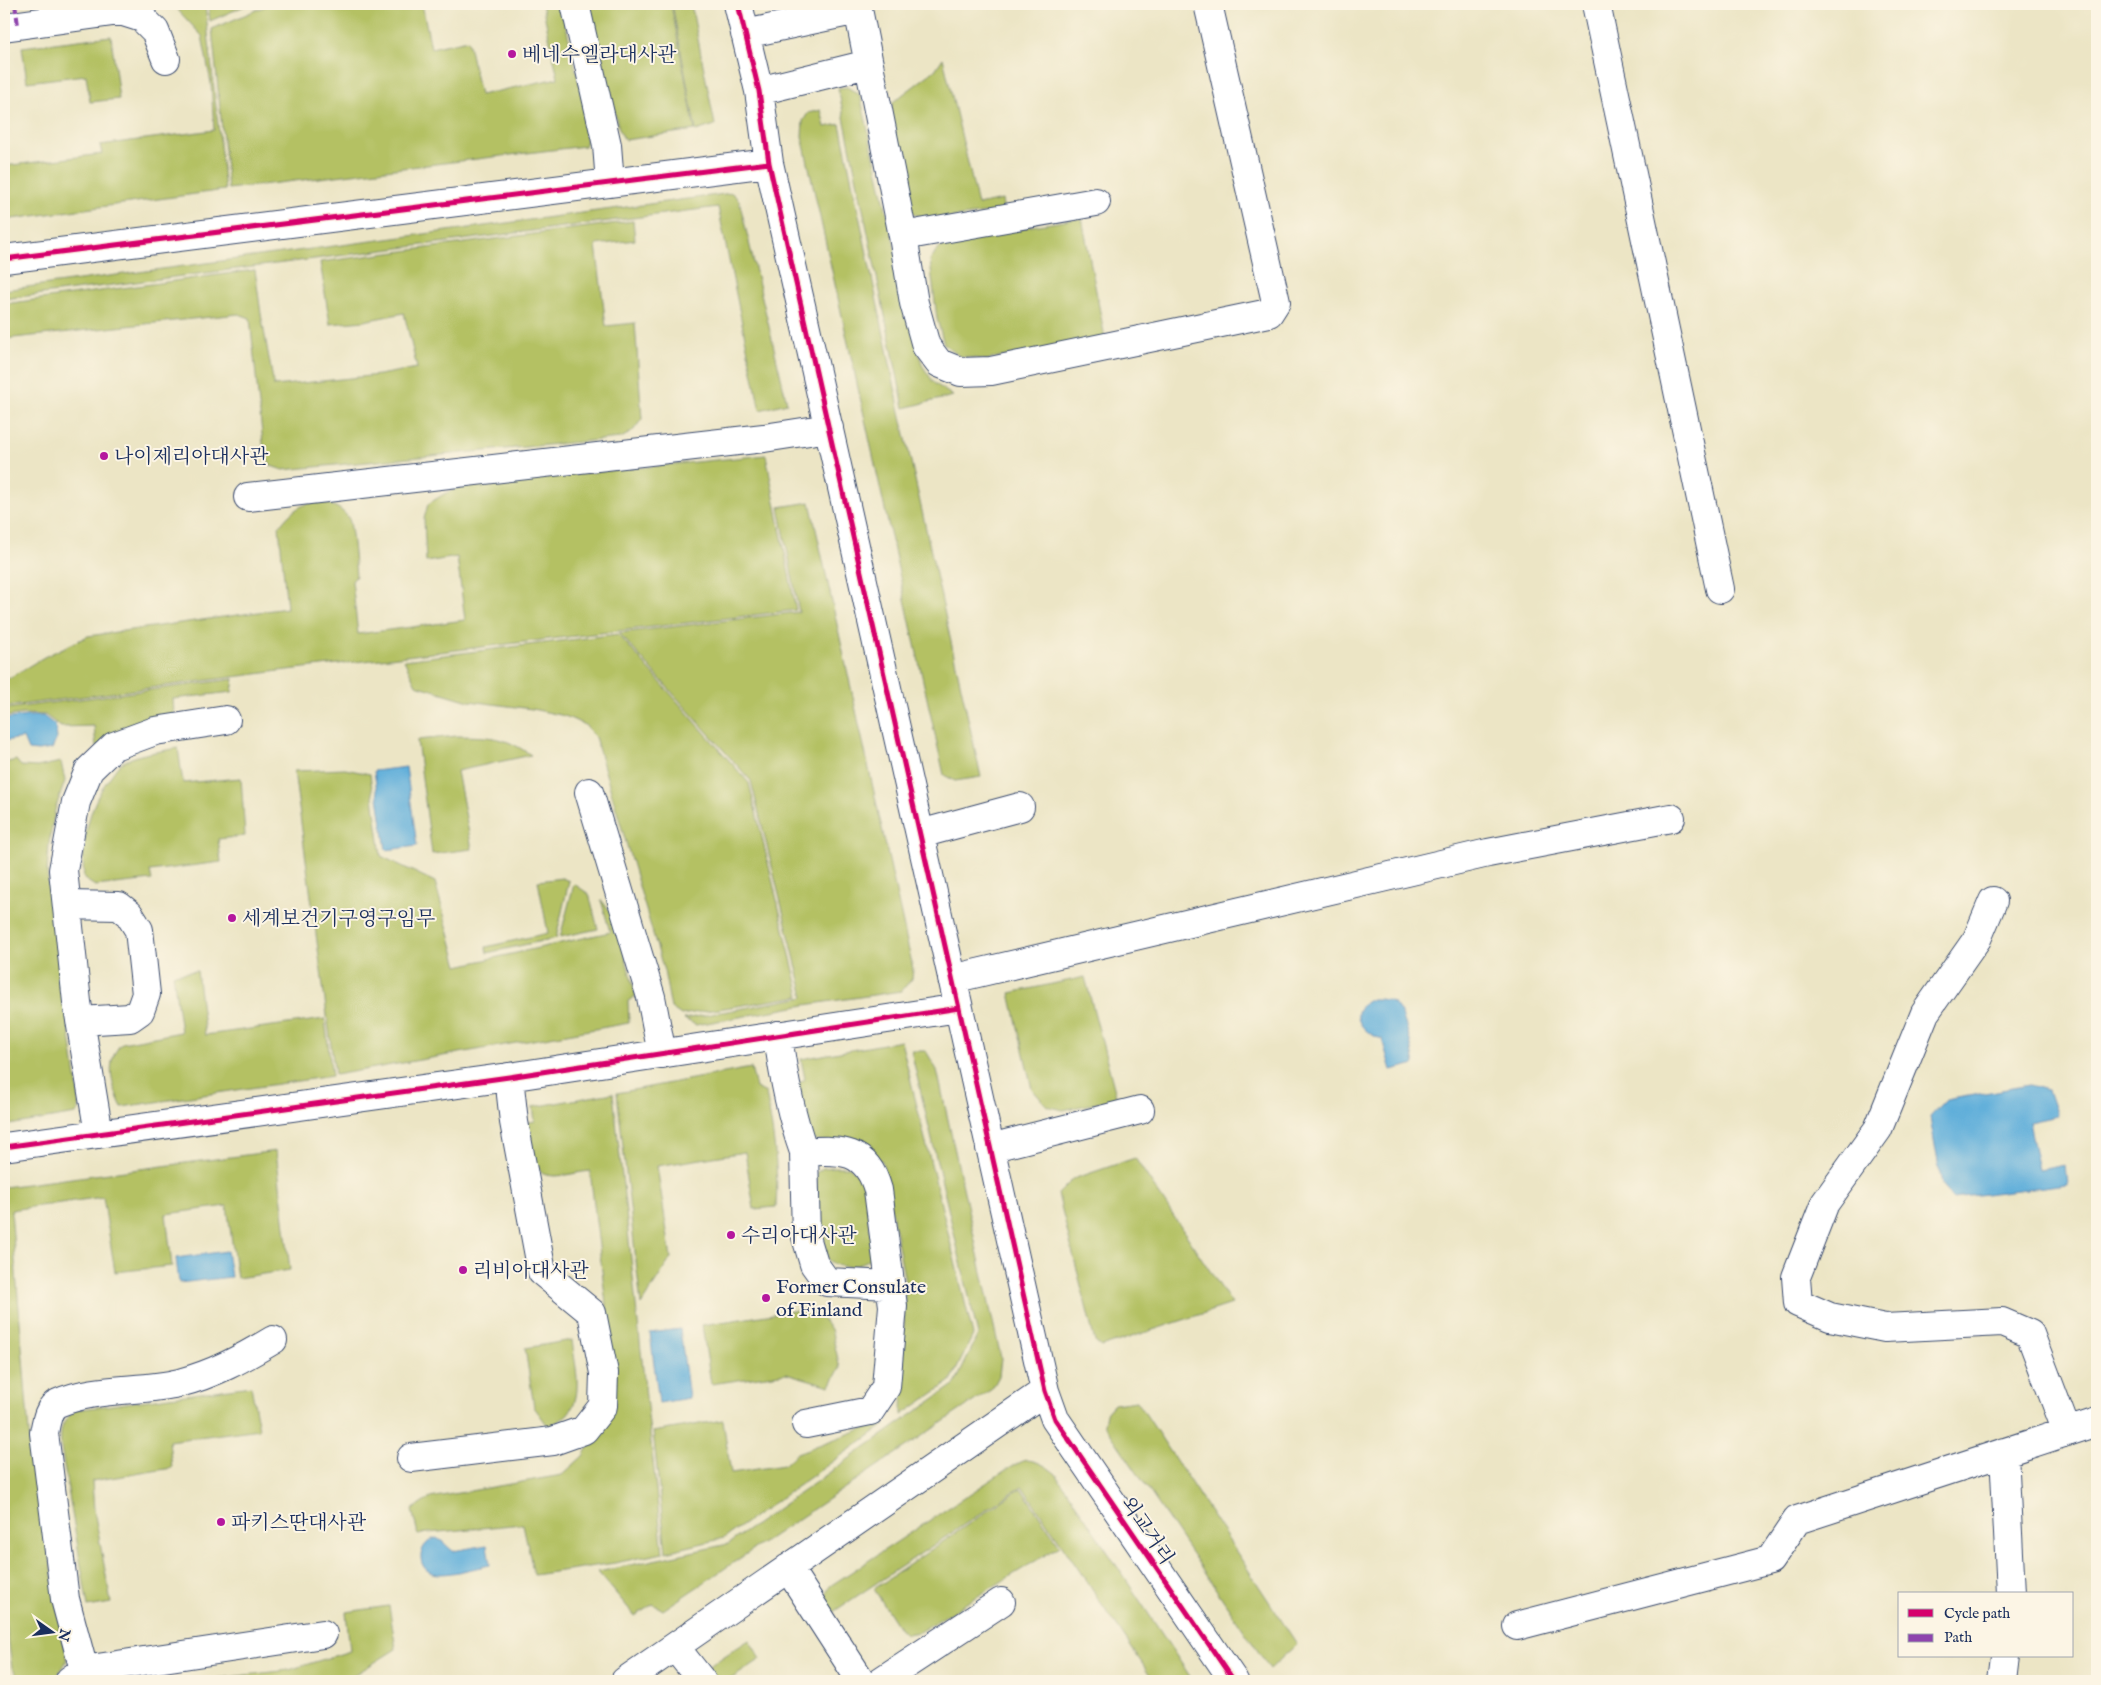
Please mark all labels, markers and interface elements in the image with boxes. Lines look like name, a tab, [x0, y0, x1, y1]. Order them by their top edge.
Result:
place label: 베네수엘라대사관	[522, 43, 677, 68]
marker: 베네수엘라대사관	[506, 48, 518, 60]
place label: 나이제리아대사관	[114, 445, 269, 470]
marker: 나이제리아대사관	[98, 450, 110, 462]
place label: 세계보건기구영구임무	[242, 907, 435, 932]
marker: 세계보건기구영구임무	[226, 912, 238, 924]
place label: 수리아대사관	[741, 1224, 858, 1249]
marker: 수리아대사관	[725, 1229, 737, 1241]
place label: 리비아대사관	[473, 1259, 590, 1284]
marker: 리비아대사관	[457, 1264, 469, 1276]
place label: Former Consulate of Finland	[776, 1275, 926, 1323]
marker: Former Consulate of Finland	[760, 1292, 772, 1304]
street label: 외교거리	[1115, 1492, 1179, 1570]
place label: 파키스딴대사관	[231, 1511, 367, 1536]
marker: 파키스딴대사관	[215, 1516, 227, 1528]
legend	[1898, 1592, 2074, 1658]
text: Cycle path	[1944, 1604, 2010, 1623]
north arrow	[28, 1608, 78, 1658]
text: N	[53, 1626, 74, 1643]
text: Path	[1944, 1628, 1972, 1647]

